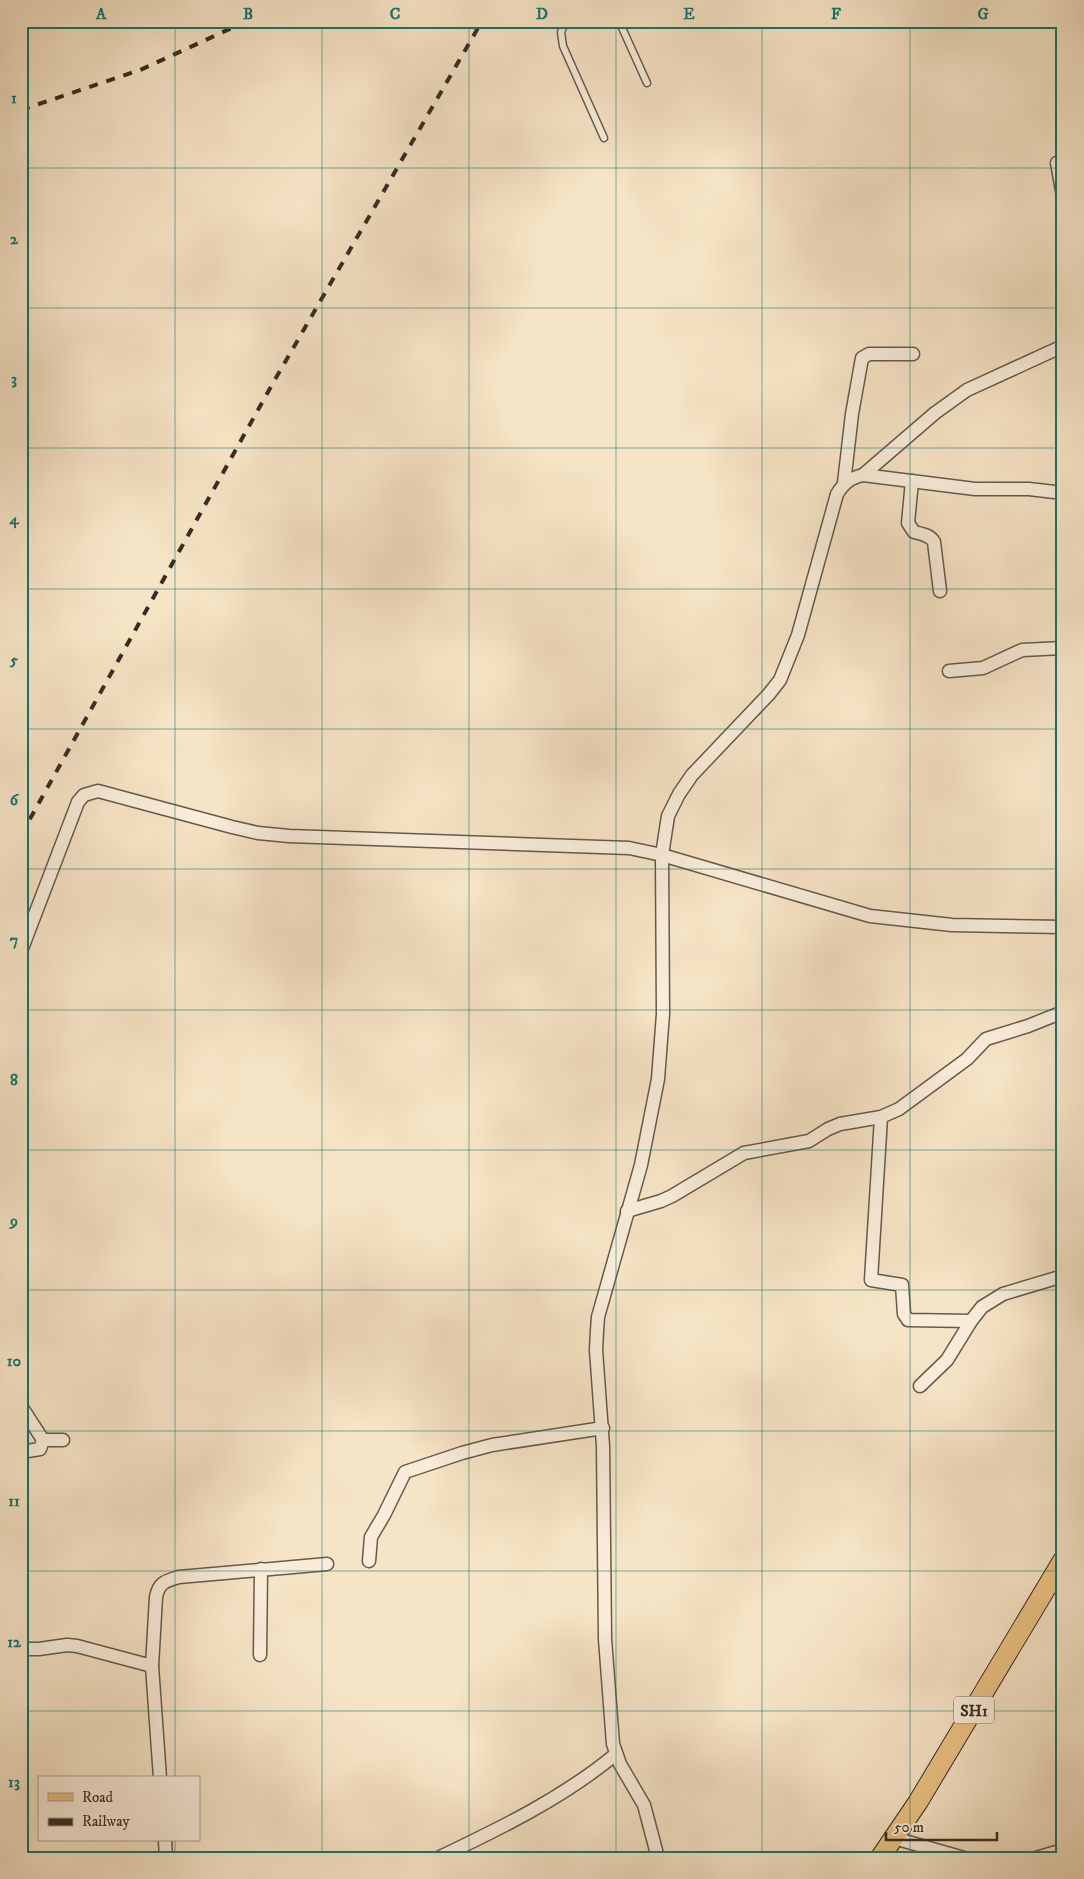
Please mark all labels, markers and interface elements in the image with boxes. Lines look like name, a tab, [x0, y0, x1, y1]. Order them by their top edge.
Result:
text: A	[95, 4, 107, 24]
text: B	[243, 4, 253, 24]
text: C	[390, 4, 400, 24]
text: D	[536, 4, 548, 24]
text: E	[683, 4, 695, 24]
text: F	[831, 4, 841, 24]
text: G	[977, 4, 989, 24]
text: 1	[11, 88, 17, 108]
text: 2	[10, 229, 19, 249]
text: 3	[11, 369, 17, 389]
text: 4	[8, 509, 19, 529]
text: 5	[9, 650, 18, 670]
text: 6	[10, 790, 20, 810]
text: 7	[10, 930, 18, 950]
text: 8	[10, 1070, 18, 1090]
text: 9	[9, 1211, 18, 1231]
text: 10	[7, 1351, 22, 1371]
text: 11	[8, 1491, 20, 1511]
text: 12	[7, 1632, 22, 1652]
road number: SH1	[954, 1696, 994, 1724]
text: 13	[8, 1772, 20, 1792]
legend	[38, 1776, 200, 1842]
text: Road	[82, 1788, 114, 1807]
scale bar	[886, 1809, 998, 1841]
text: Railway	[82, 1812, 130, 1831]
text: 50 m	[894, 1818, 924, 1837]

